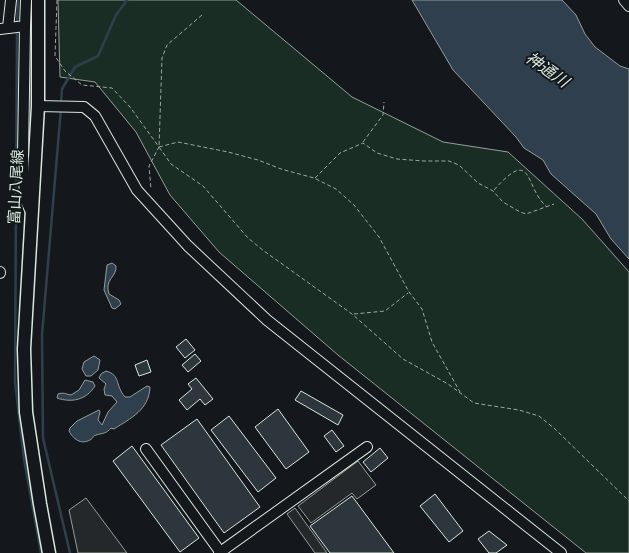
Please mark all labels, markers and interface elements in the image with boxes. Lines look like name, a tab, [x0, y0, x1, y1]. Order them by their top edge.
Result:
water label: 神通川	[522, 48, 574, 93]
street label: 富山八尾線	[5, 149, 27, 225]

